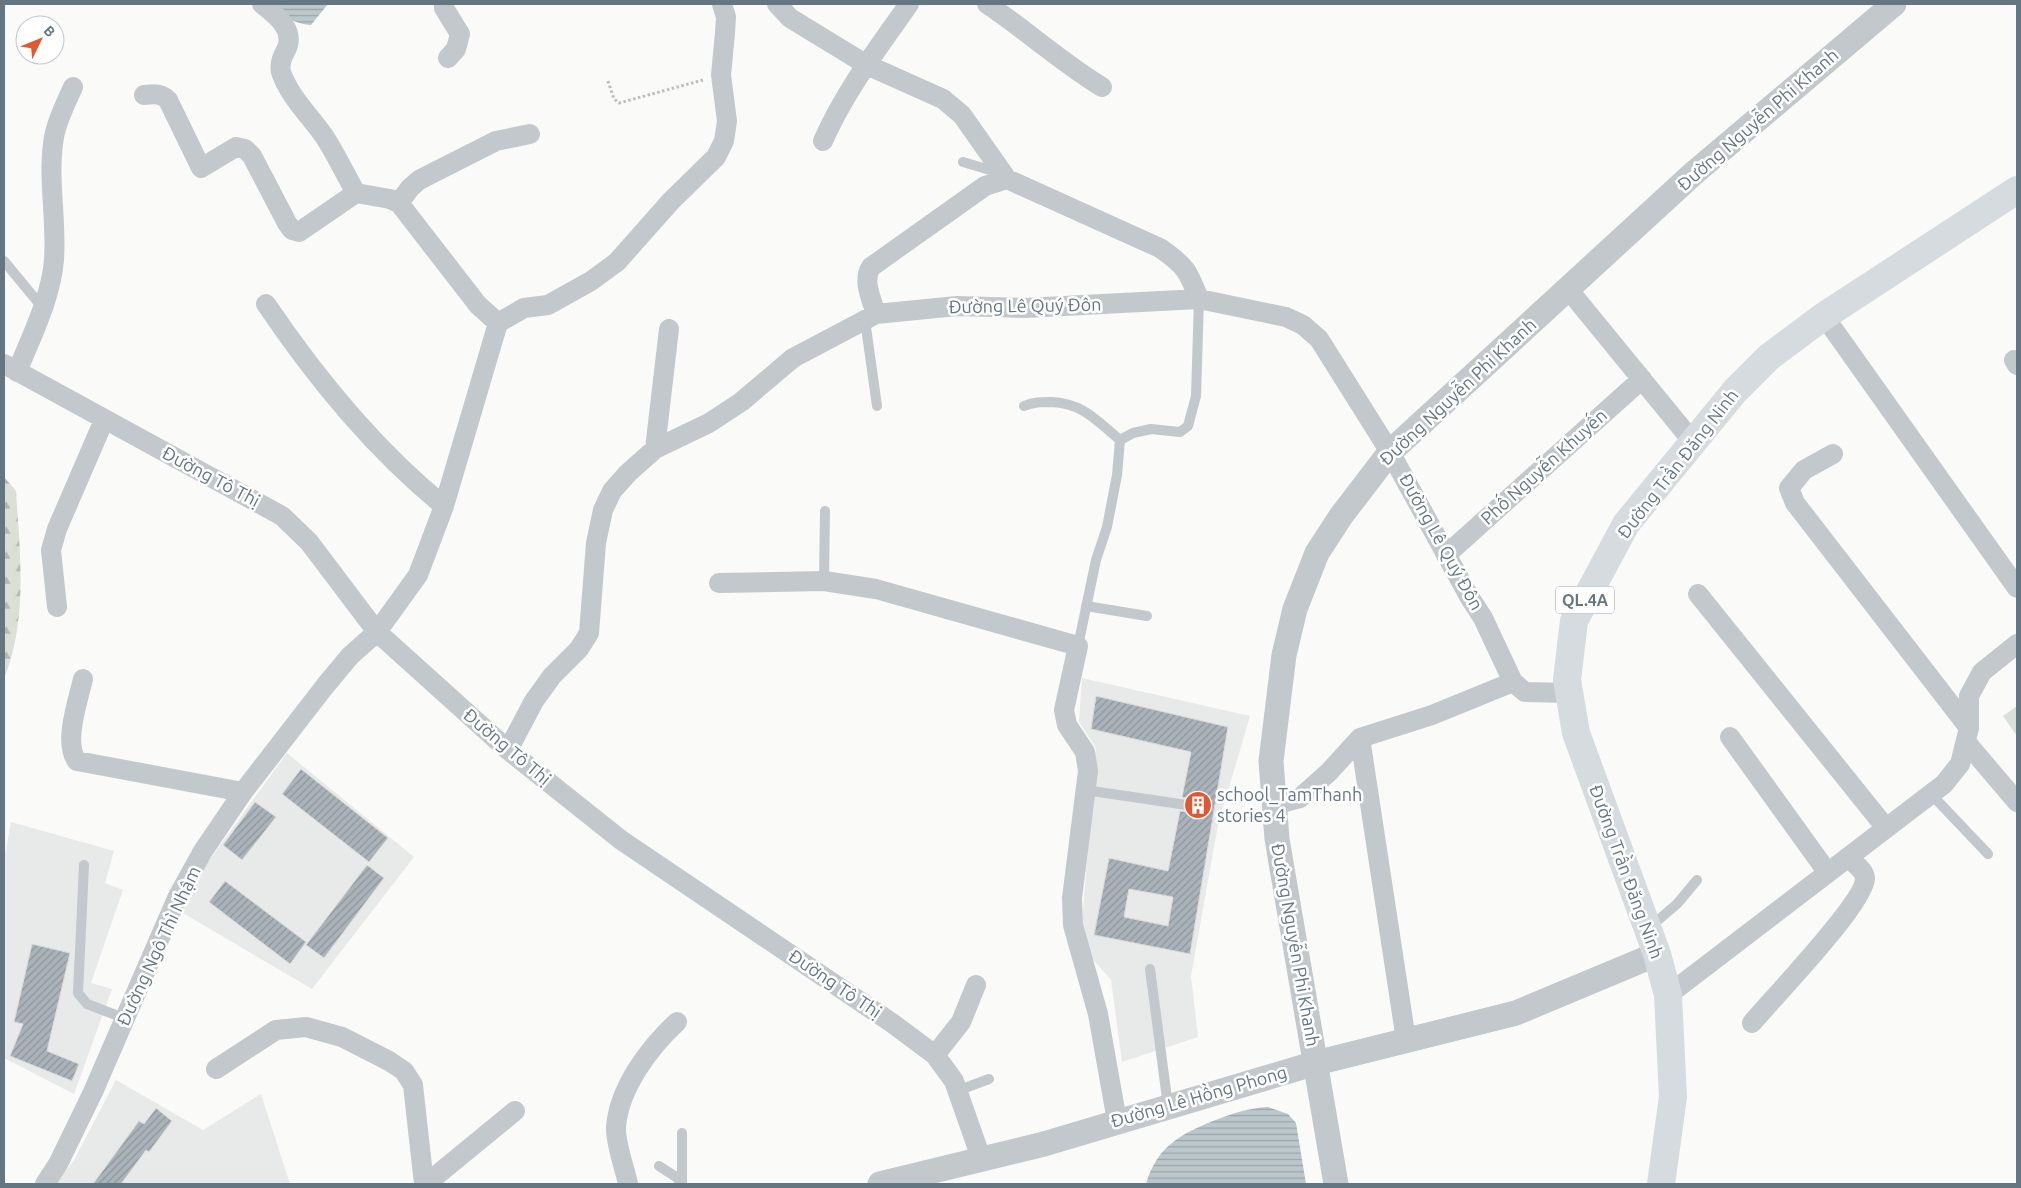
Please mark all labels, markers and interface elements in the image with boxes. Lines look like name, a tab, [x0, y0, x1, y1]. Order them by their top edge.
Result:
north arrow	[15, 15, 65, 65]
text: B	[40, 22, 59, 40]
street label: Đường Nguyễn Phi Khanh	[1671, 42, 1842, 194]
street label: Đường Lê Quý Đôn	[948, 294, 1102, 317]
street label: Đường Nguyễn Phi Khanh	[1374, 312, 1539, 469]
street label: Đường Trần Đăng Ninh	[1611, 383, 1742, 542]
street label: Phố Nguyễn Khuyến	[1475, 403, 1610, 528]
street label: Đường Tô Thị	[159, 442, 264, 510]
street label: Đường Lê Quý Đôn	[1395, 470, 1488, 614]
road number: QL.4A	[1556, 586, 1614, 614]
street label: Đường Tô Thị	[460, 704, 555, 788]
street label: Đường Trần Đăng Ninh	[1586, 781, 1670, 961]
place label: school_TamThanh stories 4	[1217, 784, 1362, 825]
building icon: school_TamThanh stories 4	[1183, 790, 1213, 820]
street label: Đường Nguyễn Phi Khanh	[1268, 841, 1326, 1048]
street label: Đường Ngô Thì Nhậm	[112, 863, 204, 1028]
street label: Đường Tô Thị	[785, 945, 886, 1021]
street label: Đường Lê Hồng Phong	[1108, 1059, 1289, 1131]

